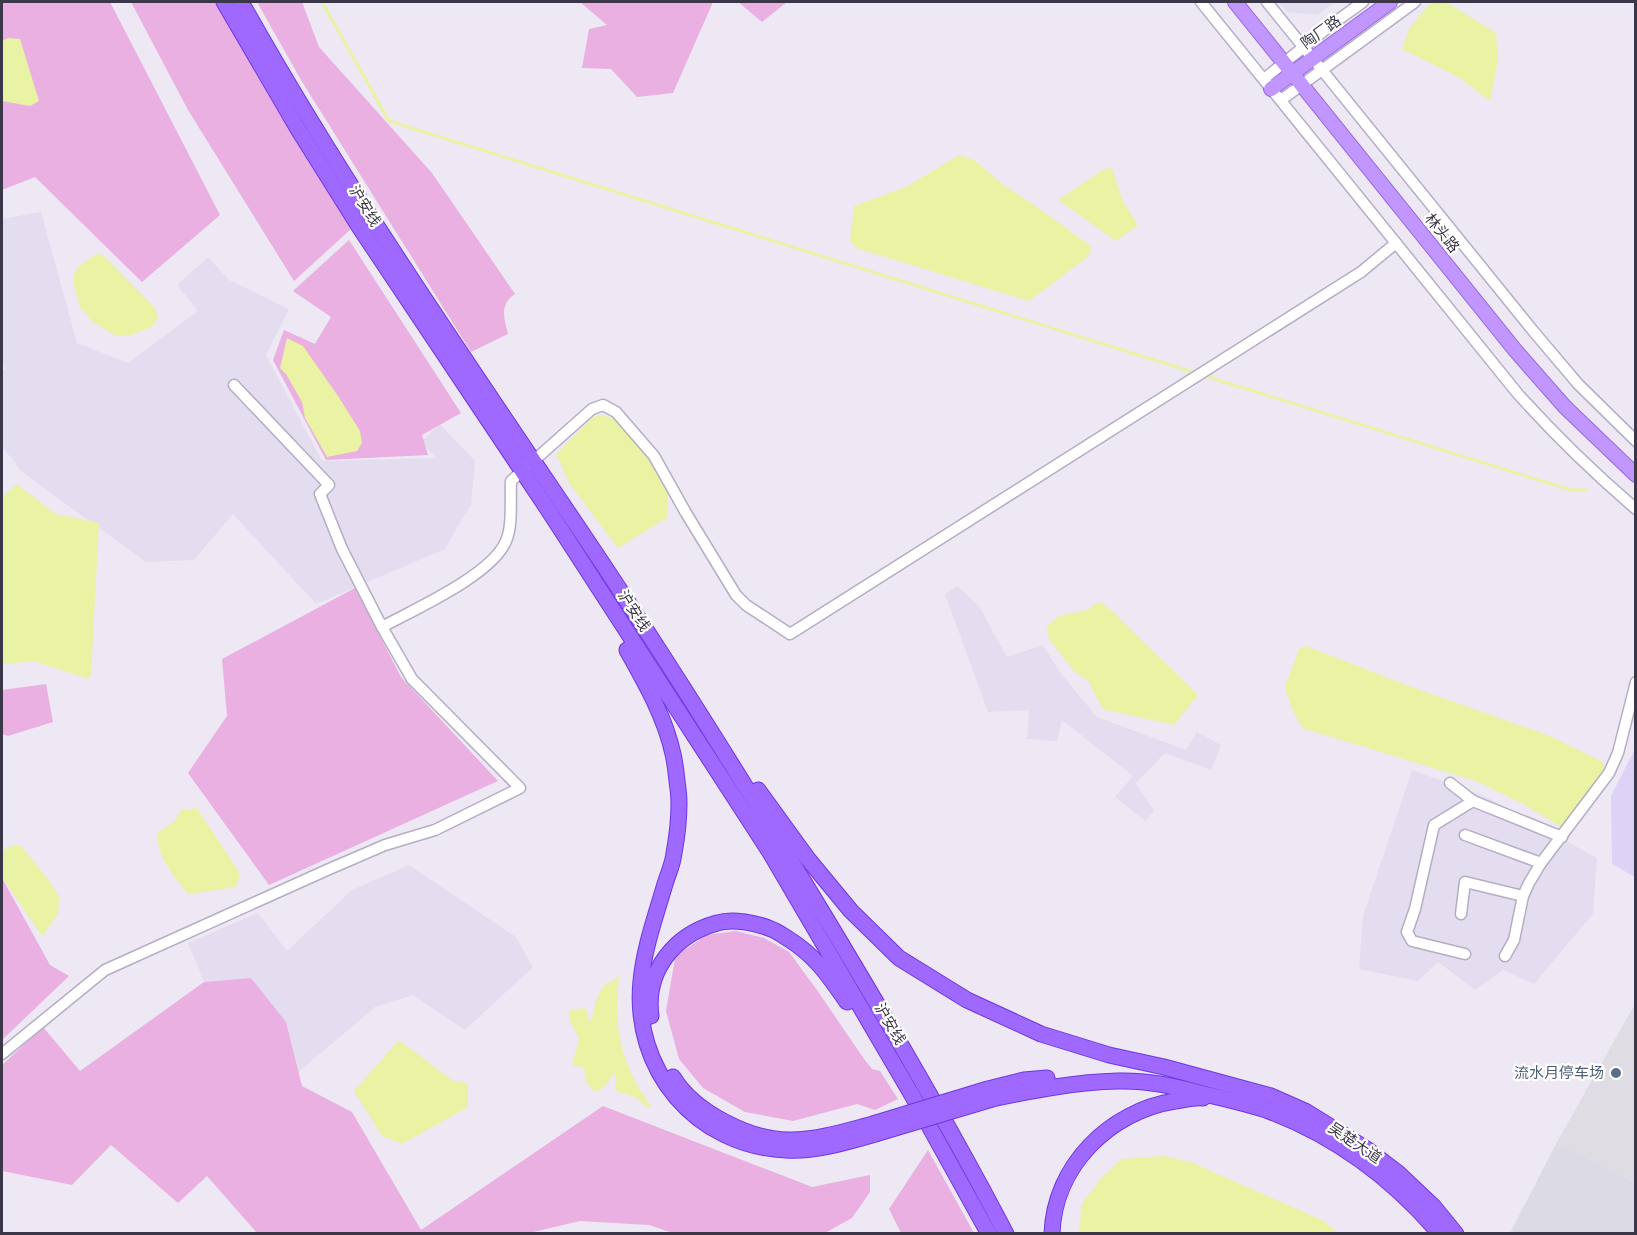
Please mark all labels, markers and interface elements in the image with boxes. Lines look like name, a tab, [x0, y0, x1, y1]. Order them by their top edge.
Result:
street label: 陶厂路	[1298, 11, 1344, 52]
street label: 沪安线	[346, 182, 385, 229]
street label: 林头路	[1422, 210, 1463, 256]
street label: 沪安线	[615, 587, 654, 634]
street label: 沪安线	[872, 1000, 909, 1047]
place label: 流水月停车场	[1514, 1064, 1604, 1081]
marker: 流水月停车场	[1609, 1066, 1623, 1080]
street label: 吴楚大道	[1326, 1119, 1385, 1166]

